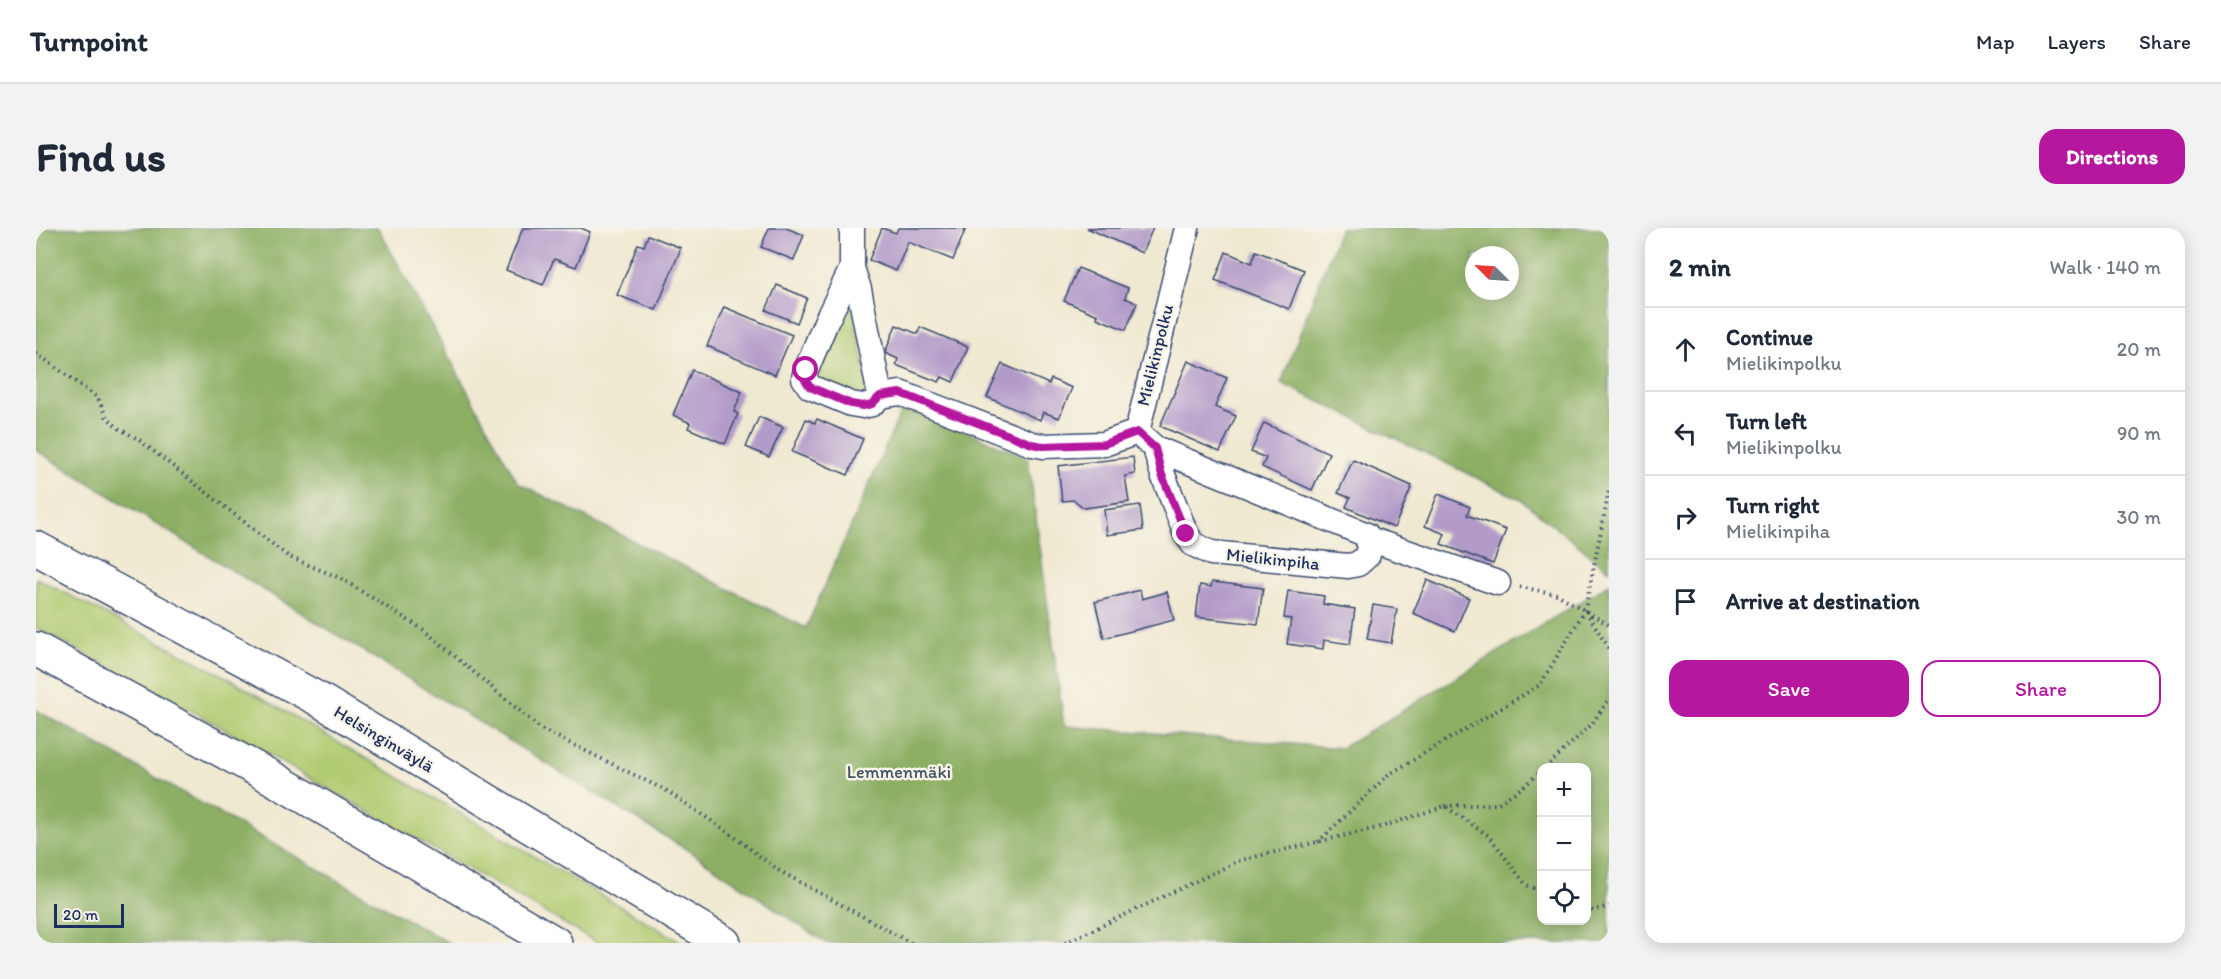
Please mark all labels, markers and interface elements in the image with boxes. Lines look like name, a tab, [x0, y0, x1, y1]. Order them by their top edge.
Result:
text: Turnpoint	[30, 24, 148, 58]
text: Map	[1976, 29, 2015, 54]
text: Layers	[2048, 29, 2106, 54]
text: Share	[2139, 29, 2191, 54]
button: Directions	[2039, 129, 2185, 184]
text: Find us	[36, 131, 166, 182]
north arrow	[1465, 246, 1519, 300]
text: 2 min	[1669, 251, 1731, 283]
text: Walk · 140 m	[2050, 255, 2161, 279]
street label: Mielikinpolku	[1132, 302, 1178, 408]
text: Continue	[1726, 324, 1813, 351]
icon: ahead	[1669, 333, 1702, 366]
text: 20 m	[2117, 337, 2161, 361]
text: Mielikinpolku	[1726, 351, 1842, 375]
route start	[792, 356, 818, 382]
text: Turn left	[1726, 408, 1807, 435]
icon: left	[1669, 417, 1702, 450]
text: 90 m	[2117, 421, 2161, 445]
text: Mielikinpolku	[1726, 435, 1842, 459]
text: Turn right	[1726, 492, 1820, 519]
icon: right	[1669, 501, 1702, 534]
text: 30 m	[2116, 505, 2161, 529]
text: Mielikinpiha	[1726, 519, 1830, 543]
route end	[1172, 520, 1198, 546]
street label: Mielikinpiha	[1225, 543, 1321, 575]
icon: arrive	[1669, 585, 1702, 618]
text: Arrive at destination	[1726, 588, 1920, 615]
button: Save	[1669, 660, 1909, 717]
button: Share	[1921, 660, 2161, 717]
street label: Helsinginväylä	[330, 701, 439, 778]
park label: Lemmenmäki	[847, 761, 951, 783]
map controls	[1537, 763, 1591, 925]
button: +	[1537, 763, 1591, 817]
button: −	[1537, 817, 1591, 871]
button: locate	[1537, 871, 1591, 925]
scale bar	[54, 901, 124, 928]
text: 20 m	[63, 905, 98, 924]

